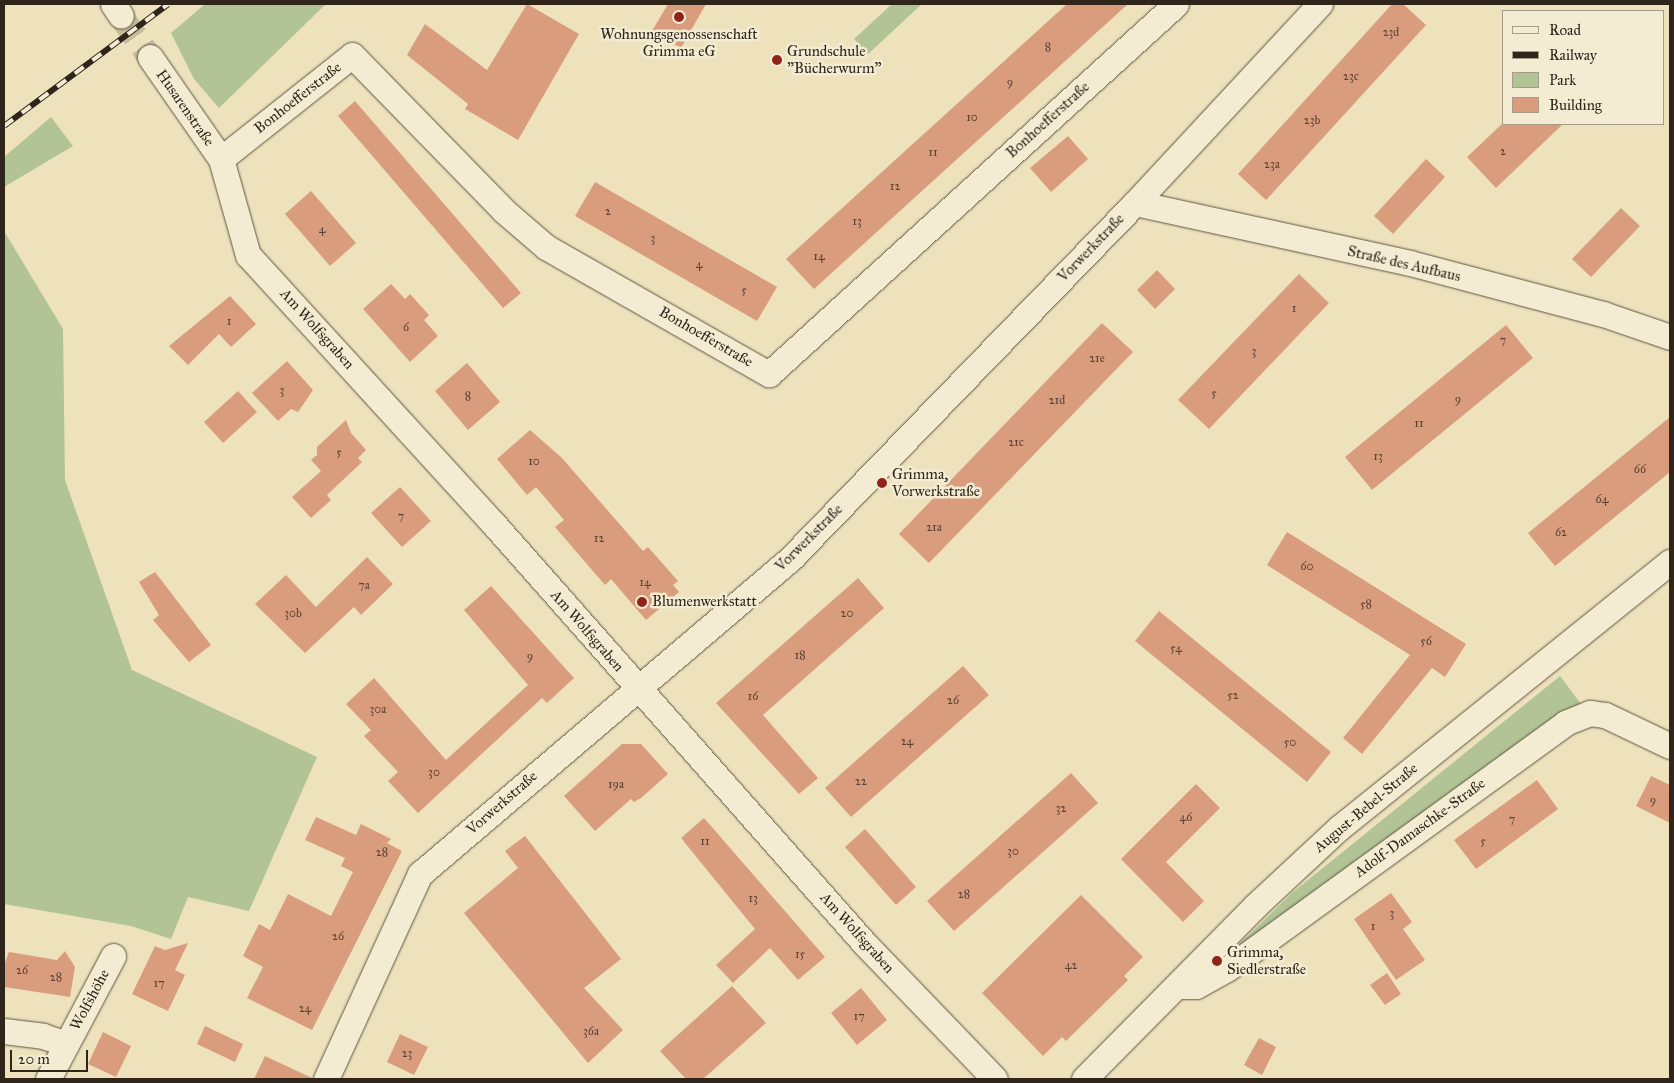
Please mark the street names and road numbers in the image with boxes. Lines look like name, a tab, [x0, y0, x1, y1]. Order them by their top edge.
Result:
street label: Bonhoefferstraße	[251, 58, 345, 138]
street label: Husarenstraße	[152, 66, 218, 150]
street label: Bonhoefferstraße	[1003, 78, 1093, 162]
street label: Vorwerkstraße	[1054, 210, 1128, 286]
street label: Straße des Aufbaus	[1346, 242, 1462, 286]
street label: Am Wolfsgraben	[276, 285, 358, 373]
street label: Bonhoefferstraße	[656, 303, 756, 371]
street label: Vorwerkstraße	[772, 501, 846, 575]
street label: Am Wolfsgraben	[547, 586, 627, 676]
street label: August-Bebel-Straße	[1310, 759, 1422, 857]
street label: Vorwerkstraße	[463, 767, 541, 839]
street label: Adolf-Damaschke-Straße	[1351, 775, 1489, 881]
street label: Am Wolfsgraben	[816, 889, 898, 977]
street label: Wolfshöhe	[67, 967, 113, 1033]

